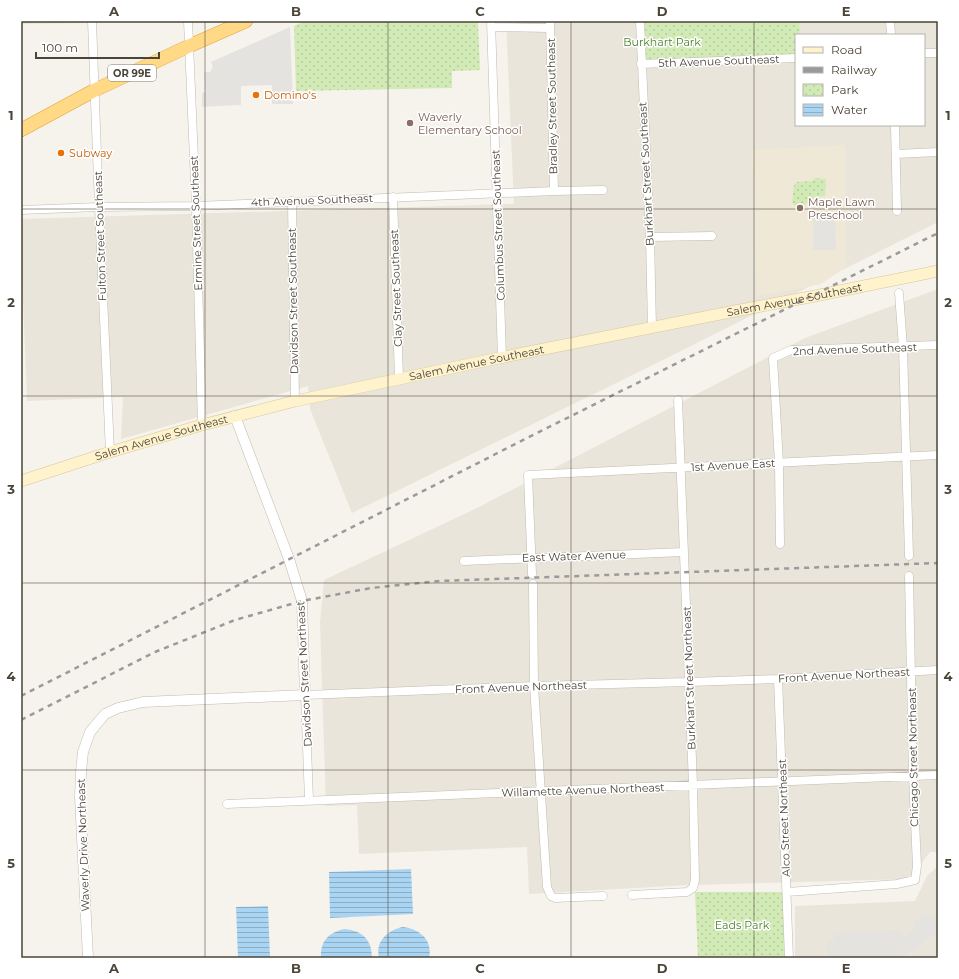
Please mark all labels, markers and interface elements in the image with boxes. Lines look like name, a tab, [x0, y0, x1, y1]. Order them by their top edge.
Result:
text: A	[108, 3, 120, 19]
text: B	[291, 3, 301, 19]
text: C	[475, 3, 485, 19]
text: D	[657, 3, 668, 19]
text: E	[842, 3, 851, 19]
scale bar	[36, 34, 159, 60]
legend	[795, 34, 925, 126]
park label: Burkhart Park	[623, 35, 701, 49]
street label: Bradley Street Southeast	[544, 37, 560, 174]
text: 100 m	[42, 40, 78, 55]
text: Road	[831, 42, 862, 57]
street label: 5th Avenue Southeast	[658, 52, 780, 70]
text: Railway	[831, 62, 877, 77]
road number: OR 99E	[108, 65, 156, 81]
text: Park	[831, 82, 859, 97]
place label: Domino's	[264, 88, 317, 102]
marker: Domino's	[251, 90, 261, 100]
street label: Burkhart Street Southeast	[635, 101, 657, 246]
text: Water	[831, 102, 868, 117]
text: 1	[8, 107, 14, 123]
text: 1	[945, 107, 951, 123]
place label: Waverly Elementary School	[418, 110, 522, 137]
marker: Waverly Elementary School	[405, 118, 415, 128]
place label: Subway	[69, 146, 112, 160]
marker: Subway	[56, 148, 66, 158]
street label: Columbus Street Southeast	[488, 149, 508, 301]
street label: Ermine Street Southeast	[187, 155, 205, 291]
street label: Fulton Street Southeast	[91, 170, 109, 301]
street label: 4th Avenue Southeast	[251, 191, 374, 209]
place label: Maple Lawn Preschool	[808, 195, 875, 222]
marker: Maple Lawn Preschool	[795, 203, 805, 213]
street label: Davidson Street Southeast	[285, 227, 301, 374]
street label: Clay Street Southeast	[387, 228, 405, 347]
street label: Salem Avenue Southeast	[725, 279, 864, 320]
text: 2	[7, 294, 15, 310]
text: 2	[944, 294, 952, 310]
street label: 2nd Avenue Southeast	[793, 340, 918, 358]
street label: Salem Avenue Southeast	[408, 342, 546, 384]
street label: Salem Avenue Southeast	[93, 411, 230, 463]
street label: 1st Avenue East	[690, 456, 776, 474]
text: 3	[6, 481, 15, 497]
text: 3	[943, 481, 952, 497]
street label: East Water Avenue	[522, 547, 627, 565]
street label: Davidson Street Northeast	[293, 600, 315, 747]
street label: Burkhart Street Northeast	[679, 605, 699, 750]
street label: Front Avenue Northeast	[778, 665, 911, 685]
text: 4	[7, 668, 16, 684]
text: 4	[944, 668, 953, 684]
street label: Front Avenue Northeast	[455, 678, 588, 696]
street label: Chicago Street Northeast	[905, 687, 921, 827]
street label: Alco Street Northeast	[775, 758, 793, 877]
street label: Waverly Drive Northeast	[74, 778, 92, 912]
street label: Willamette Avenue Northeast	[501, 780, 665, 800]
text: 5	[7, 855, 15, 871]
text: 5	[944, 855, 952, 871]
park label: Eads Park	[715, 918, 770, 932]
text: A	[108, 960, 120, 976]
text: B	[291, 960, 301, 976]
text: C	[475, 960, 485, 976]
text: D	[657, 960, 668, 976]
text: E	[842, 960, 851, 976]

